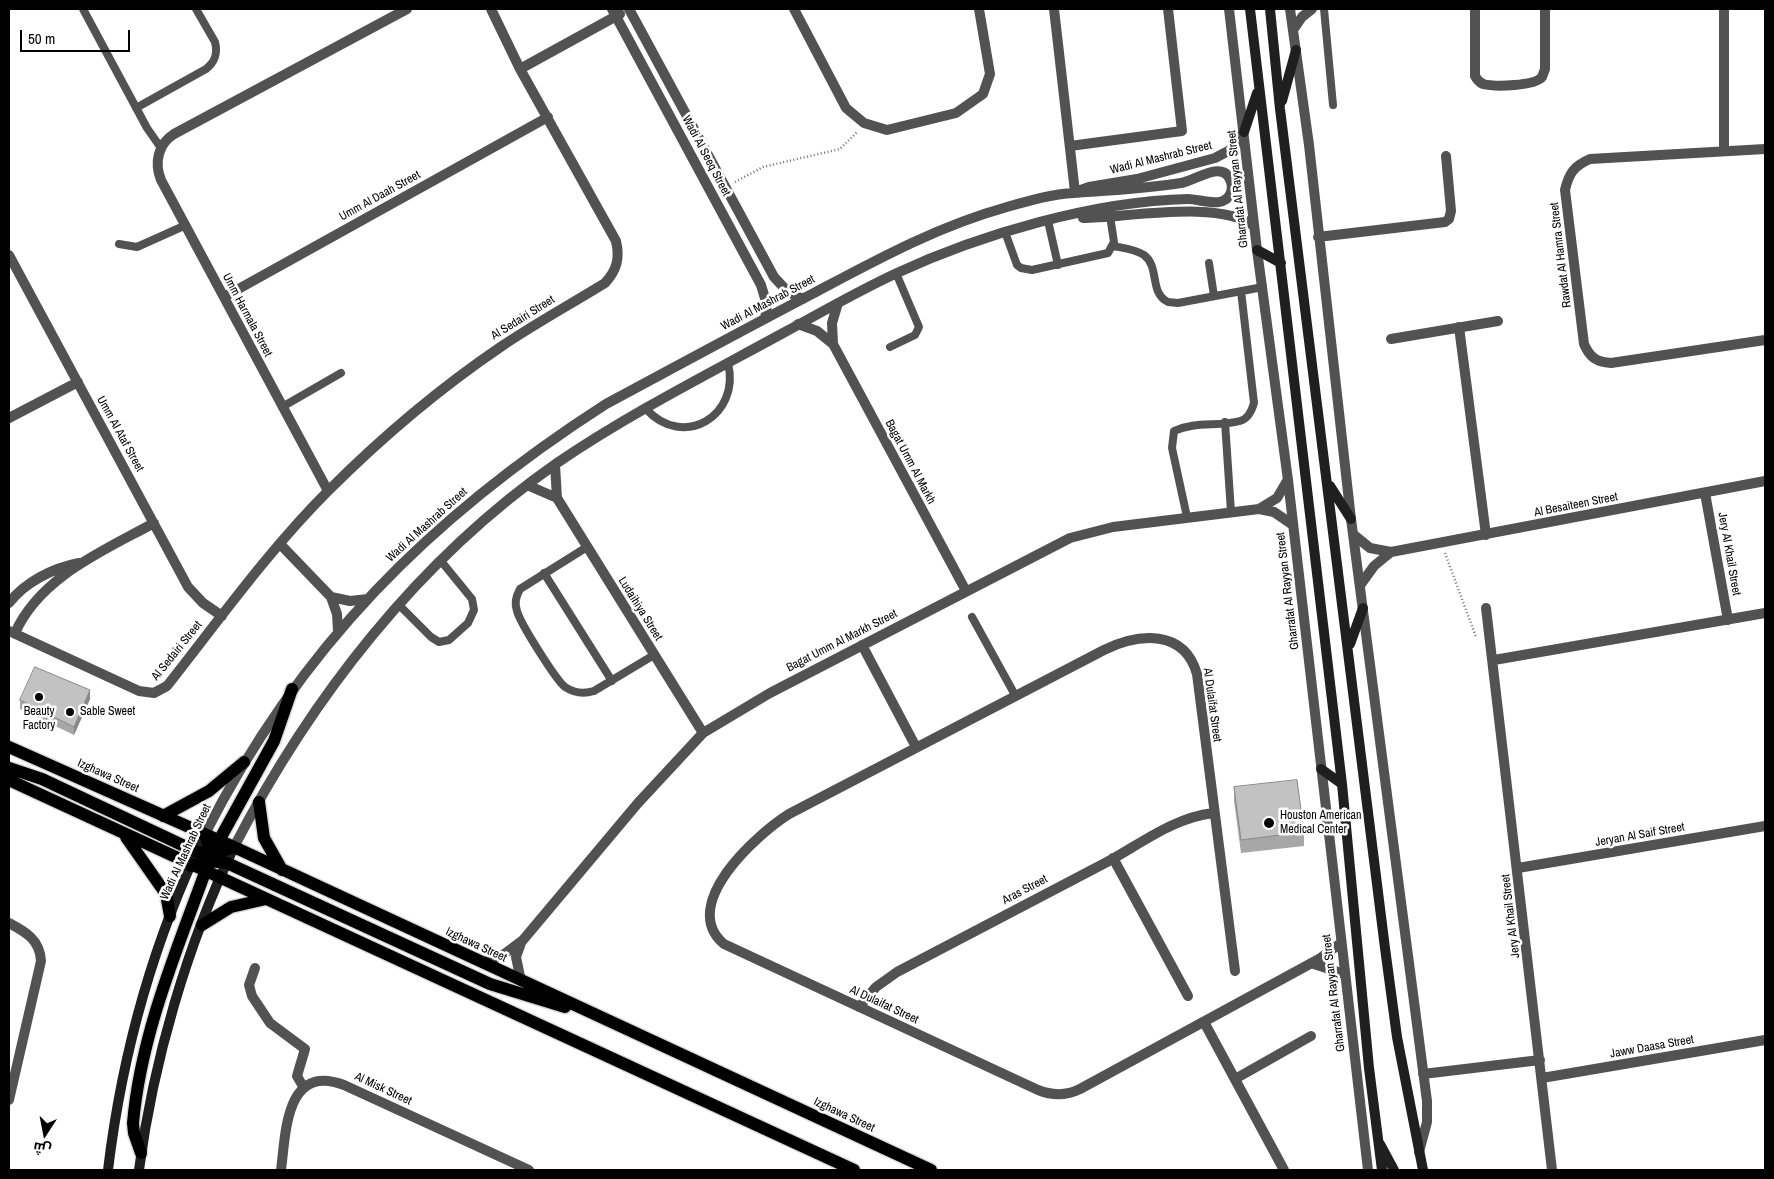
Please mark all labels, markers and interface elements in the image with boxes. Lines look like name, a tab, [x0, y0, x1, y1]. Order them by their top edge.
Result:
scale bar	[22, 20, 132, 52]
text: 50 m	[28, 28, 55, 49]
street label: Wadi Al Seeq Street	[679, 113, 733, 199]
street label: Gharrafat Al Rayyan Street	[1225, 130, 1251, 248]
street label: Wadi Al Mashrab Street	[1109, 138, 1213, 178]
street label: Umm Al Daah Street	[337, 168, 423, 224]
street label: Rawdat Al Hamra Street	[1547, 201, 1575, 309]
street label: Umm Harmala Street	[219, 271, 275, 359]
street label: Wadi Al Mashrab Street	[719, 272, 817, 334]
street label: Al Sedairi Street	[489, 293, 557, 343]
street label: Umm Al Ataf Street	[93, 394, 147, 474]
street label: Bagat Umm Al Markh	[882, 417, 938, 507]
street label: Wadi Al Mashrab Street	[384, 485, 470, 565]
street label: Al Besaiteen Street	[1533, 490, 1619, 520]
street label: Jery Al Khail Street	[1715, 511, 1743, 597]
street label: Gharrafat Al Rayyan Street	[1274, 531, 1302, 651]
street label: Ludaihiya Street	[615, 575, 665, 643]
street label: Bagat Umm Al Markh Street	[784, 607, 900, 675]
street label: Al Sedairi Street	[149, 618, 205, 684]
street label: Al Dulaifat Street	[1200, 667, 1224, 743]
marker: Beauty Factory	[33, 691, 45, 703]
place label: Beauty Factory	[23, 705, 55, 733]
place label: Sable Sweet	[80, 705, 135, 719]
marker: Sable Sweet	[64, 706, 76, 718]
street label: Izghawa Street	[75, 756, 141, 796]
street label: Wadi Al Mashrab Street	[157, 802, 215, 902]
place label: Houston American Medical Center	[1280, 809, 1361, 837]
marker: Houston American Medical Center	[1262, 816, 1276, 830]
street label: Jeryan Al Saif Street	[1594, 820, 1686, 850]
street label: Aras Street	[1000, 872, 1050, 908]
street label: Jery Al Khail Street	[1499, 873, 1523, 959]
street label: Izghawa Street	[443, 925, 509, 965]
street label: Gharrafat Al Rayyan Street	[1320, 933, 1348, 1053]
street label: Al Dulaifat Street	[847, 983, 921, 1027]
street label: Jaww Daasa Street	[1609, 1033, 1695, 1061]
street label: Al Misk Street	[352, 1070, 414, 1108]
street label: Izghawa Street	[811, 1095, 877, 1135]
north arrow	[20, 1109, 70, 1159]
text: ش	[32, 1138, 53, 1159]

